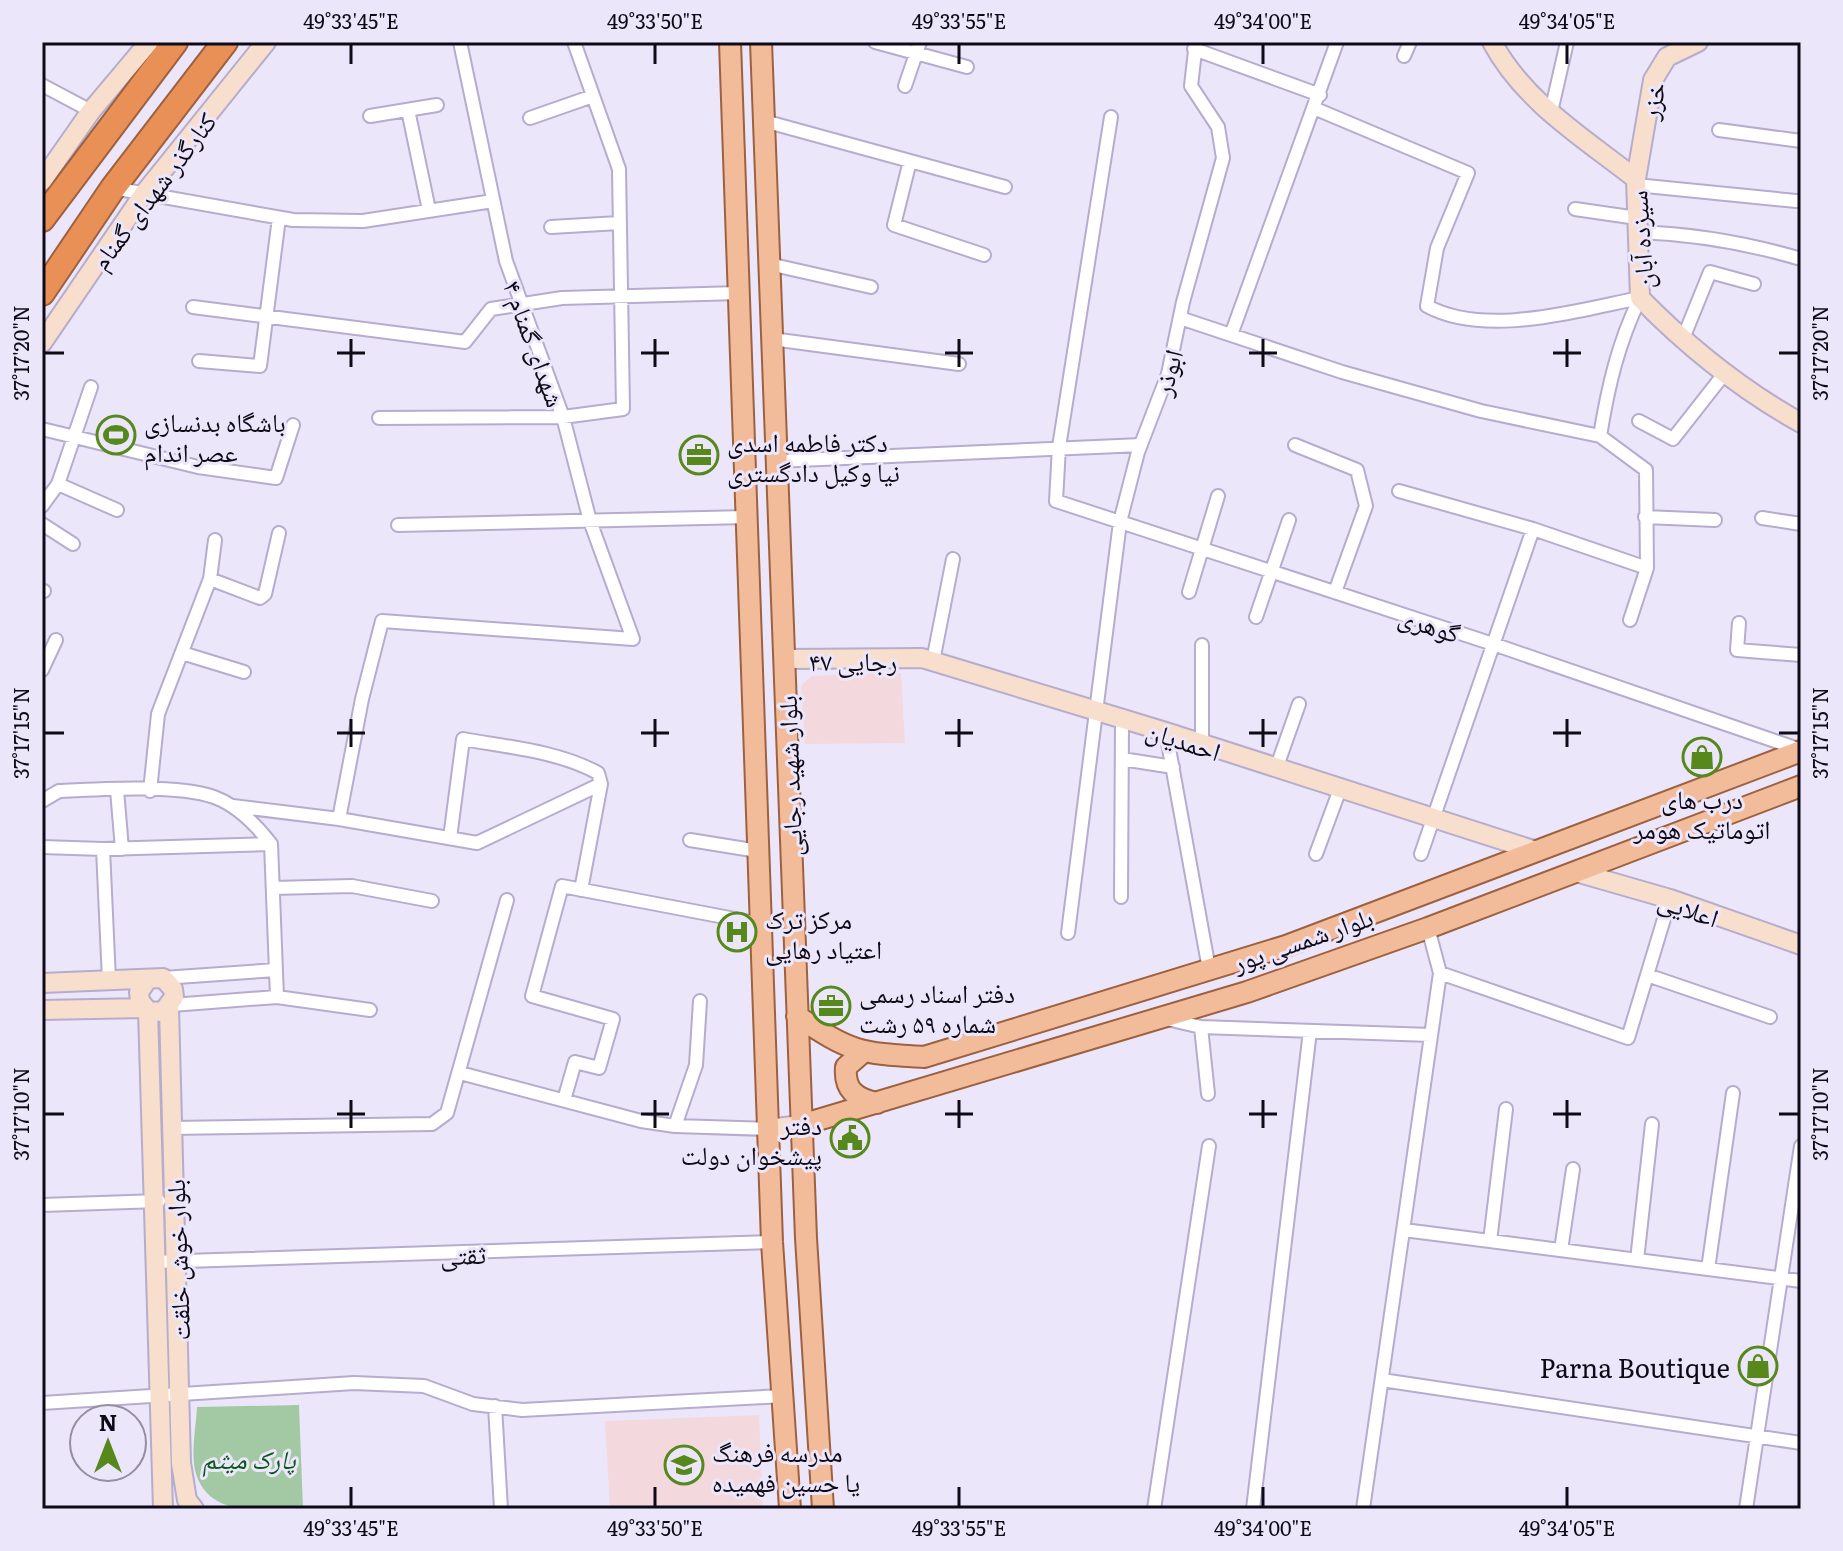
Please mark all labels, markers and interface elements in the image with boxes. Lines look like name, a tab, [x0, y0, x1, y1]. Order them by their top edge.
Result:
text: 49°33'45"E	[303, 5, 399, 35]
text: 49°33'50"E	[607, 5, 703, 35]
text: 49°33'55"E	[912, 5, 1006, 35]
text: 49°34'00"E	[1214, 5, 1312, 35]
text: 49°34'05"E	[1519, 5, 1615, 35]
street label: خزر	[1627, 77, 1674, 124]
street label: کنارگذر شهدای گمنام	[80, 103, 225, 278]
street label: سیزده آبان	[1616, 189, 1662, 291]
street label: شهدای گمنام ۴	[494, 274, 577, 412]
text: 37°17'20"N	[5, 305, 35, 401]
text: 37°17'20"N	[1804, 305, 1834, 401]
street label: ابوذر	[1141, 344, 1191, 401]
place label: باشگاه بدنسازی عصر اندام	[144, 401, 286, 471]
sports icon: باشگاه بدنسازی عصر اندام	[95, 414, 137, 456]
place label: دکتر فاطمه اسدی نیا وکیل دادگستری	[727, 421, 900, 490]
office icon: دکتر فاطمه اسدی نیا وکیل دادگستری	[678, 434, 720, 476]
street label: گوهری	[1394, 595, 1466, 651]
street label: رجایی ۴۷	[809, 640, 897, 679]
text: 37°17'15"N	[5, 687, 35, 779]
text: 37°17'15"N	[1804, 687, 1834, 779]
street label: بلوار شهید رجایی	[766, 695, 810, 857]
street label: احمدیان	[1142, 709, 1226, 769]
shop icon: درب های اتوماتیک هومر	[1681, 736, 1723, 778]
place label: درب های اتوماتیک هومر	[1632, 778, 1771, 847]
street label: اعلایی	[1653, 878, 1725, 936]
street label: بلوار شمسی پور	[1225, 896, 1378, 981]
place label: مرکز ترک اعتیاد رهایی	[765, 898, 882, 967]
hospital icon: مرکز ترک اعتیاد رهایی	[716, 911, 758, 953]
place label: دفتر اسناد رسمی شماره ۵۹ رشت	[859, 972, 1015, 1041]
office icon: دفتر اسناد رسمی شماره ۵۹ رشت	[810, 985, 852, 1027]
text: 37°17'10"N	[5, 1067, 35, 1161]
text: 37°17'10"N	[1804, 1067, 1834, 1161]
place label: دفتر پیشخوان دولت	[681, 1104, 822, 1173]
public building icon: دفتر پیشخوان دولت	[829, 1117, 871, 1159]
street label: بلوار خوش خلقت	[154, 1179, 198, 1341]
street label: ثقتی	[439, 1233, 487, 1273]
shop icon: Parna Boutique	[1737, 1345, 1779, 1387]
place label: Parna Boutique	[1539, 1347, 1730, 1386]
north arrow	[68, 1403, 148, 1483]
text: N	[99, 1405, 117, 1438]
place label: مدرسه فرهنگ یا حسین فهمیده	[712, 1431, 860, 1500]
park label: پارک میثم	[202, 1438, 297, 1477]
school or university icon: مدرسه فرهنگ یا حسین فهمیده	[663, 1444, 705, 1486]
text: 49°33'45"E	[303, 1512, 399, 1542]
text: 49°33'50"E	[607, 1512, 703, 1542]
text: 49°33'55"E	[912, 1512, 1006, 1542]
text: 49°34'00"E	[1214, 1512, 1312, 1542]
text: 49°34'05"E	[1519, 1512, 1615, 1542]

